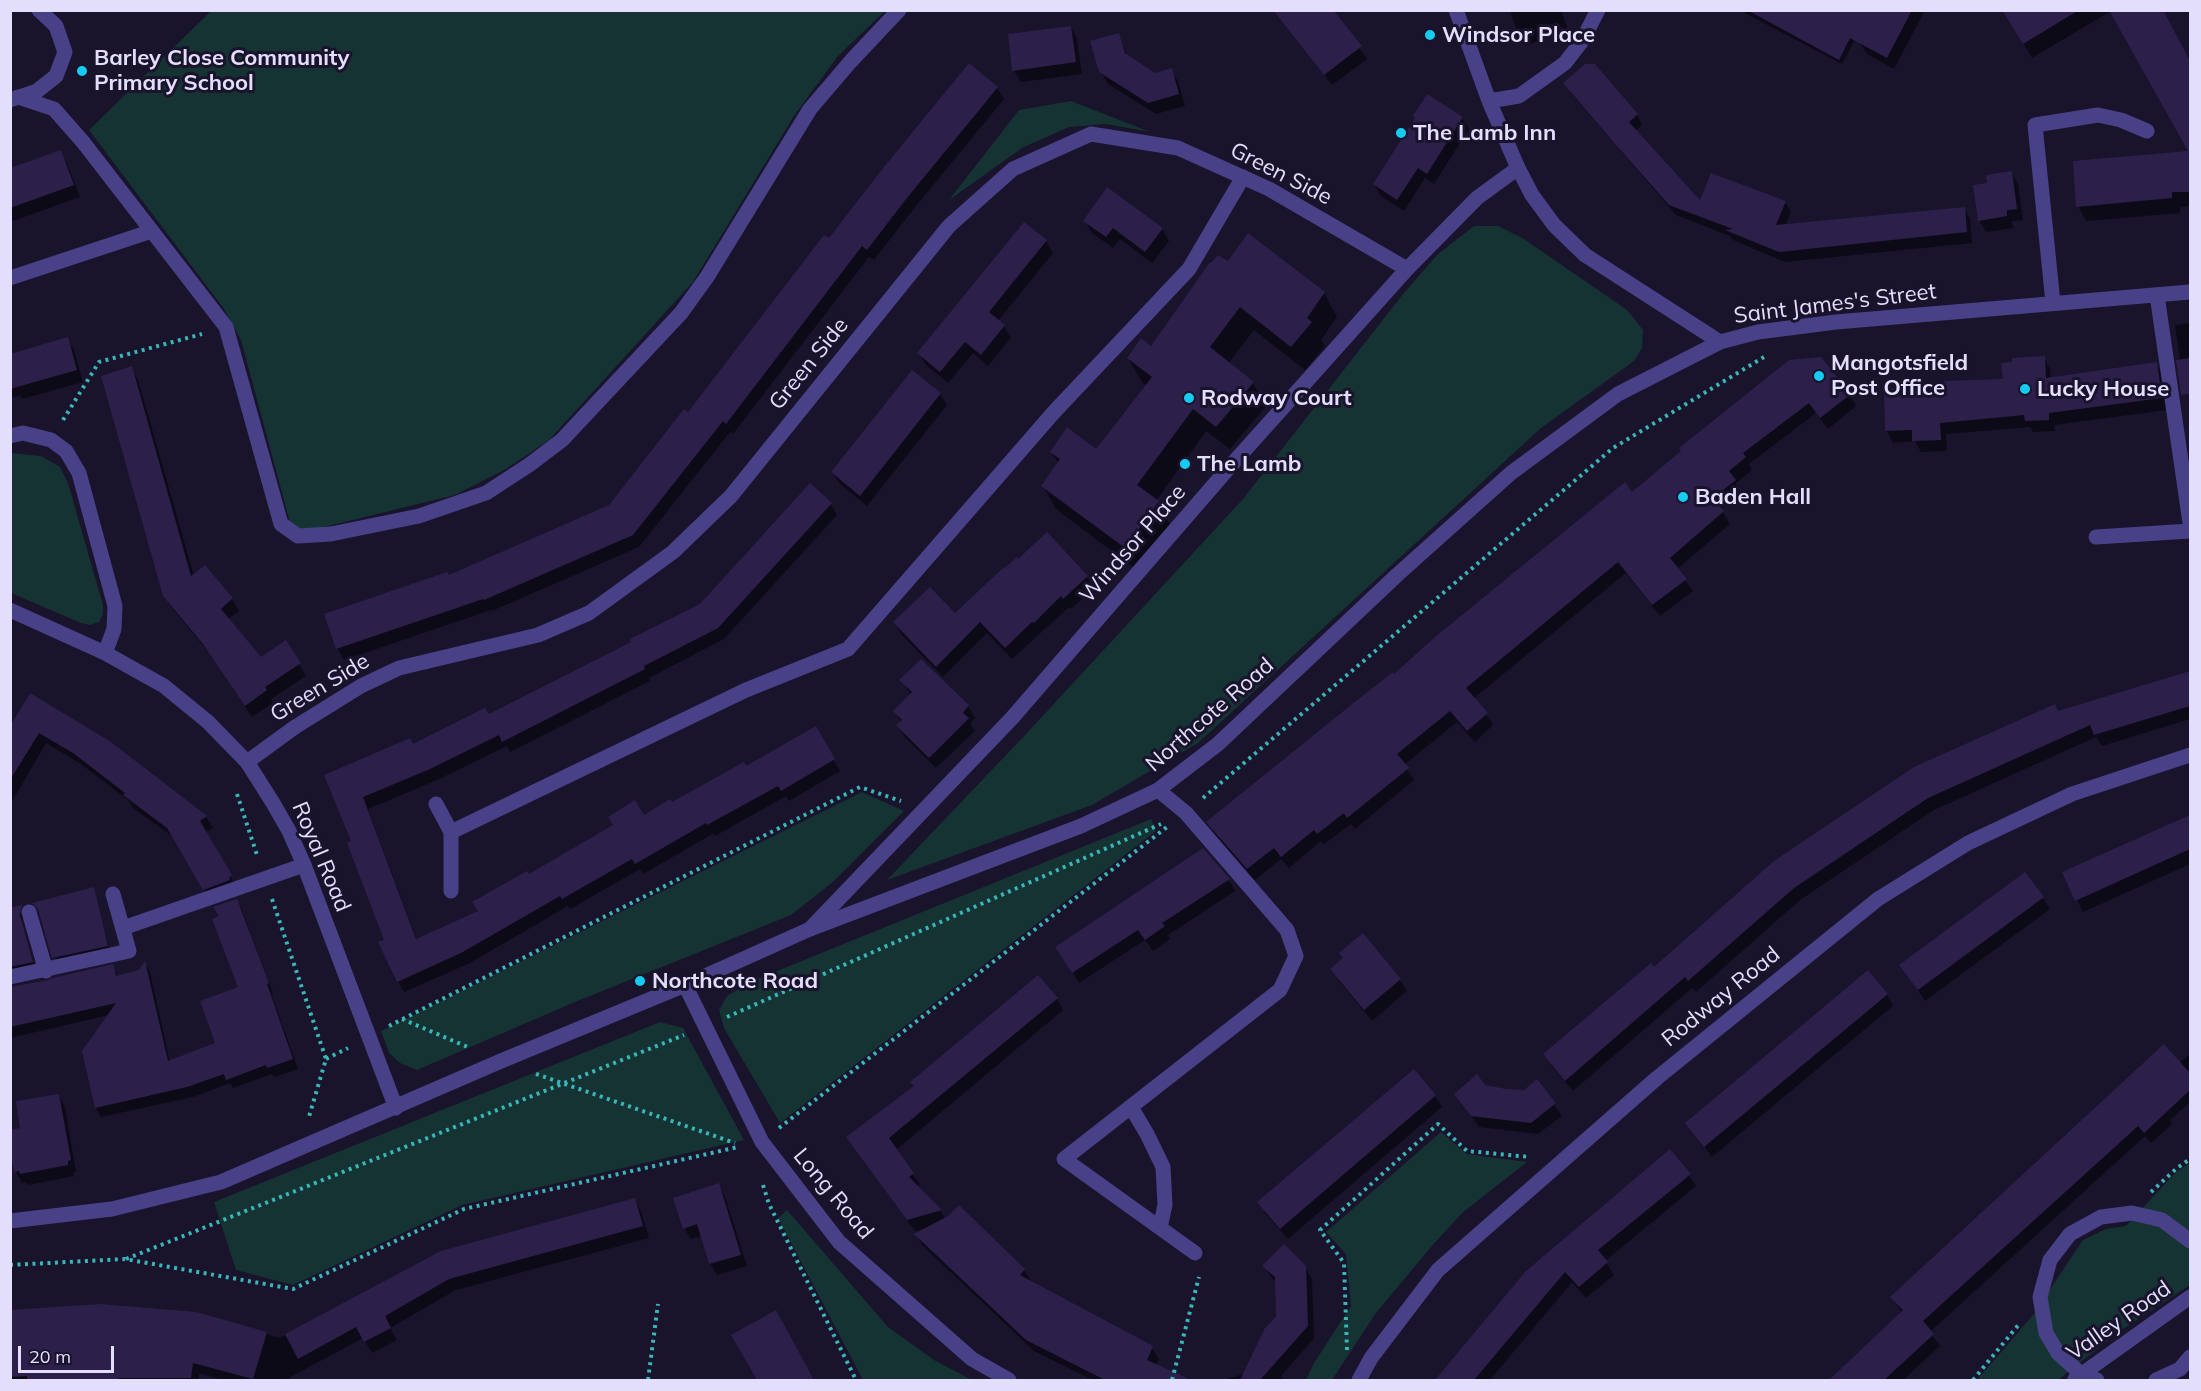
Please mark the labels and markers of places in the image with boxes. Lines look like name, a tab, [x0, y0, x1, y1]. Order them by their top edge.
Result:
place label: Windsor Place	[1442, 22, 1595, 48]
marker: Windsor Place	[1423, 28, 1437, 42]
place label: Barley Close Community Primary School	[94, 45, 349, 96]
marker: Barley Close Community Primary School	[75, 64, 89, 78]
place label: The Lamb Inn	[1413, 120, 1556, 146]
marker: The Lamb Inn	[1394, 126, 1408, 140]
place label: Mangotsfield Post Office	[1831, 350, 1968, 402]
marker: Mangotsfield Post Office	[1812, 369, 1826, 383]
place label: Lucky House	[2037, 376, 2169, 402]
marker: Lucky House	[2018, 382, 2032, 396]
place label: Rodway Court	[1201, 385, 1352, 411]
marker: Rodway Court	[1182, 391, 1196, 405]
place label: The Lamb	[1197, 451, 1301, 477]
marker: The Lamb	[1178, 457, 1192, 471]
place label: Baden Hall	[1695, 484, 1811, 510]
marker: Baden Hall	[1676, 490, 1690, 504]
place label: Northcote Road	[652, 968, 818, 994]
marker: Northcote Road	[633, 974, 647, 988]

